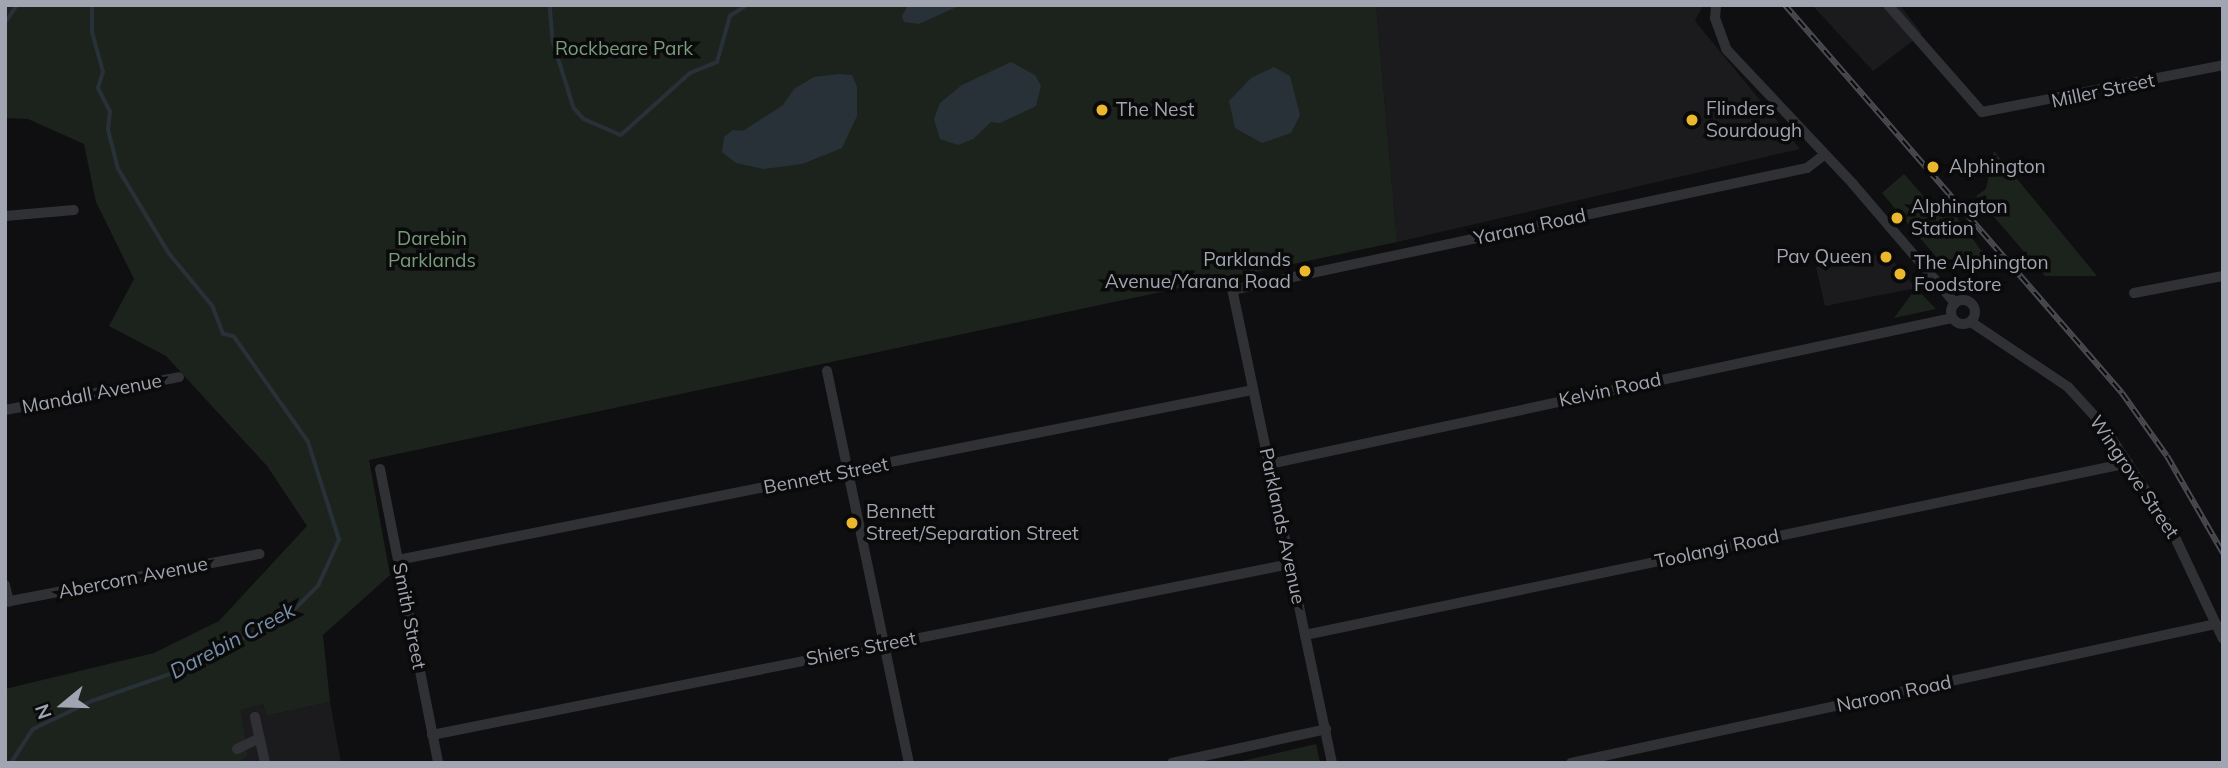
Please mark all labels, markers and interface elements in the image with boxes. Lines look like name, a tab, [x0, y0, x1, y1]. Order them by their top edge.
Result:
park label: Rockbeare Park	[555, 38, 693, 60]
street label: Miller Street	[2049, 69, 2157, 113]
place label: Flinders Sourdough	[1706, 98, 1802, 142]
place label: The Nest	[1116, 99, 1194, 121]
marker: The Nest	[1094, 102, 1110, 118]
marker: Flinders Sourdough	[1684, 112, 1700, 128]
place label: Alphington	[1949, 156, 2046, 178]
marker: Alphington	[1923, 157, 1943, 177]
place label: Alphington Station	[1911, 196, 2008, 240]
street label: Yarana Road	[1472, 204, 1588, 250]
marker: Alphington Station	[1889, 210, 1905, 226]
park label: Darebin Parklands	[388, 228, 476, 272]
place label: Pav Queen	[1776, 246, 1872, 268]
place label: Parklands Avenue/Yarana Road	[1105, 249, 1291, 293]
marker: Pav Queen	[1878, 249, 1894, 265]
place label: The Alphington Foodstore	[1914, 252, 2049, 296]
marker: Parklands Avenue/Yarana Road	[1297, 263, 1313, 279]
marker: The Alphington Foodstore	[1892, 266, 1908, 282]
street label: Kelvin Road	[1557, 368, 1663, 412]
street label: Mandall Avenue	[20, 369, 164, 419]
street label: Wingrove Street	[2084, 411, 2184, 543]
street label: Parklands Avenue	[1254, 446, 1310, 606]
street label: Bennett Street	[762, 453, 890, 499]
place label: Bennett Street/Separation Street	[866, 501, 1079, 545]
marker: Bennett Street/Separation Street	[844, 515, 860, 531]
street label: Toolangi Road	[1653, 525, 1781, 573]
street label: Abercorn Avenue	[56, 552, 210, 604]
street label: Smith Street	[387, 561, 431, 671]
water label: Darebin Creek	[165, 596, 299, 684]
street label: Shiers Street	[804, 627, 918, 671]
north arrow	[28, 670, 98, 740]
street label: Naroon Road	[1835, 671, 1953, 717]
text: N	[29, 701, 57, 723]

